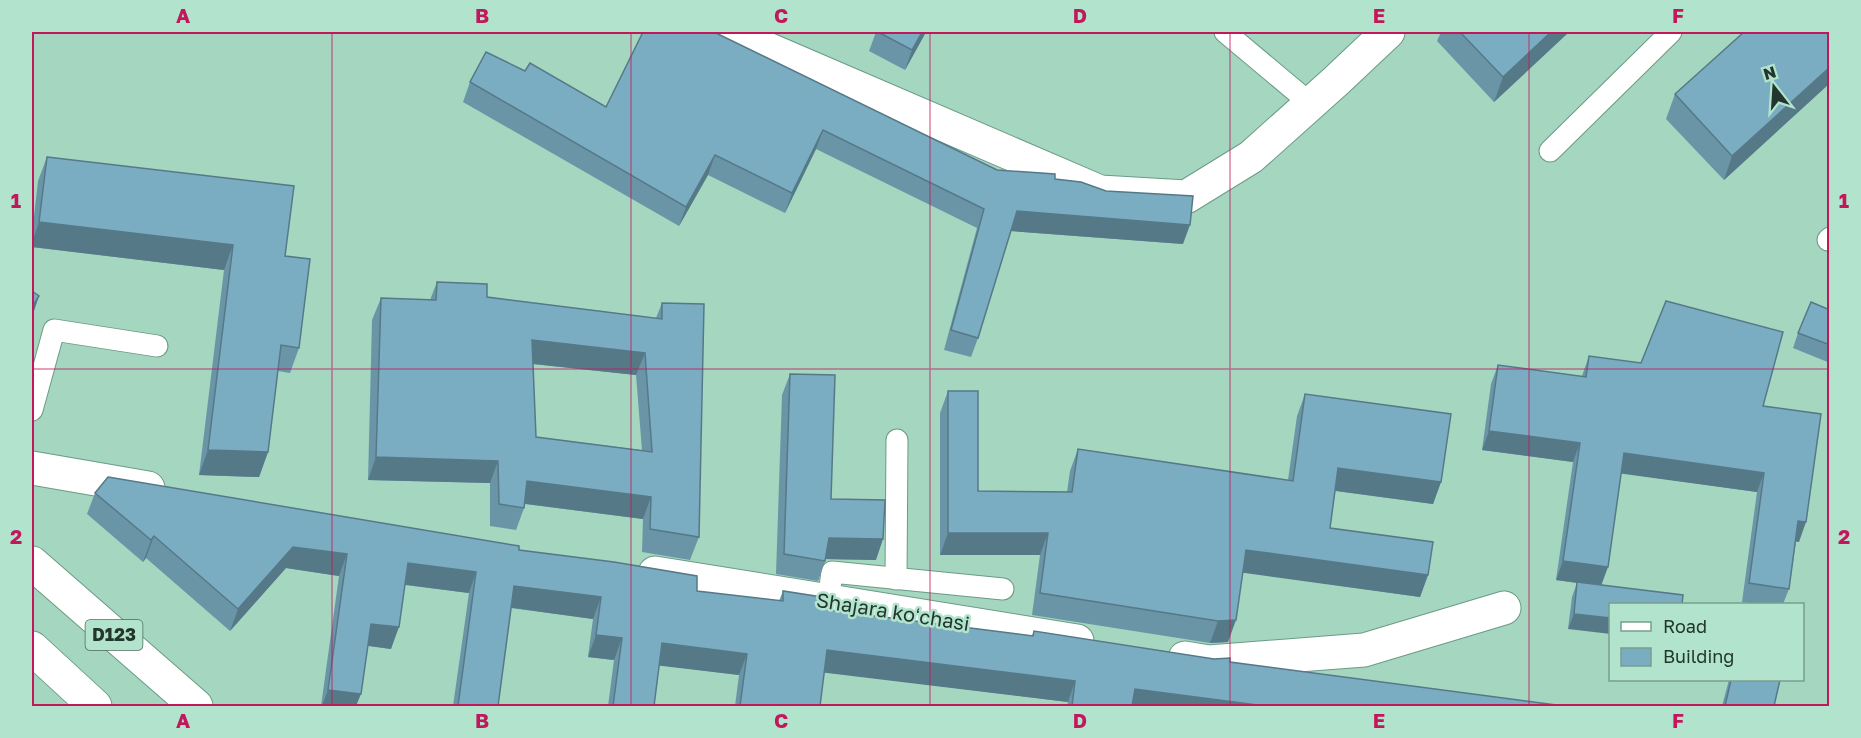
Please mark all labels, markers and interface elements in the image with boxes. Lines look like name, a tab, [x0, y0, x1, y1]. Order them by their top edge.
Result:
text: A	[176, 3, 190, 27]
text: B	[475, 3, 489, 27]
text: C	[774, 3, 788, 27]
text: D	[1073, 3, 1087, 27]
text: E	[1373, 3, 1385, 27]
text: F	[1672, 3, 1684, 27]
north arrow	[1744, 57, 1804, 117]
text: N	[1761, 61, 1778, 84]
text: 1	[11, 188, 21, 212]
text: 1	[1839, 188, 1849, 212]
text: 2	[10, 524, 22, 548]
text: 2	[1838, 524, 1850, 548]
street label: Shajara koʻchasi	[815, 587, 971, 635]
legend	[1609, 603, 1804, 681]
text: Road	[1663, 615, 1707, 637]
road number: D123	[86, 620, 142, 650]
text: Building	[1663, 645, 1734, 667]
text: A	[176, 708, 190, 732]
text: B	[475, 708, 489, 732]
text: C	[774, 708, 788, 732]
text: D	[1073, 708, 1087, 732]
text: E	[1373, 708, 1385, 732]
text: F	[1672, 708, 1684, 732]

